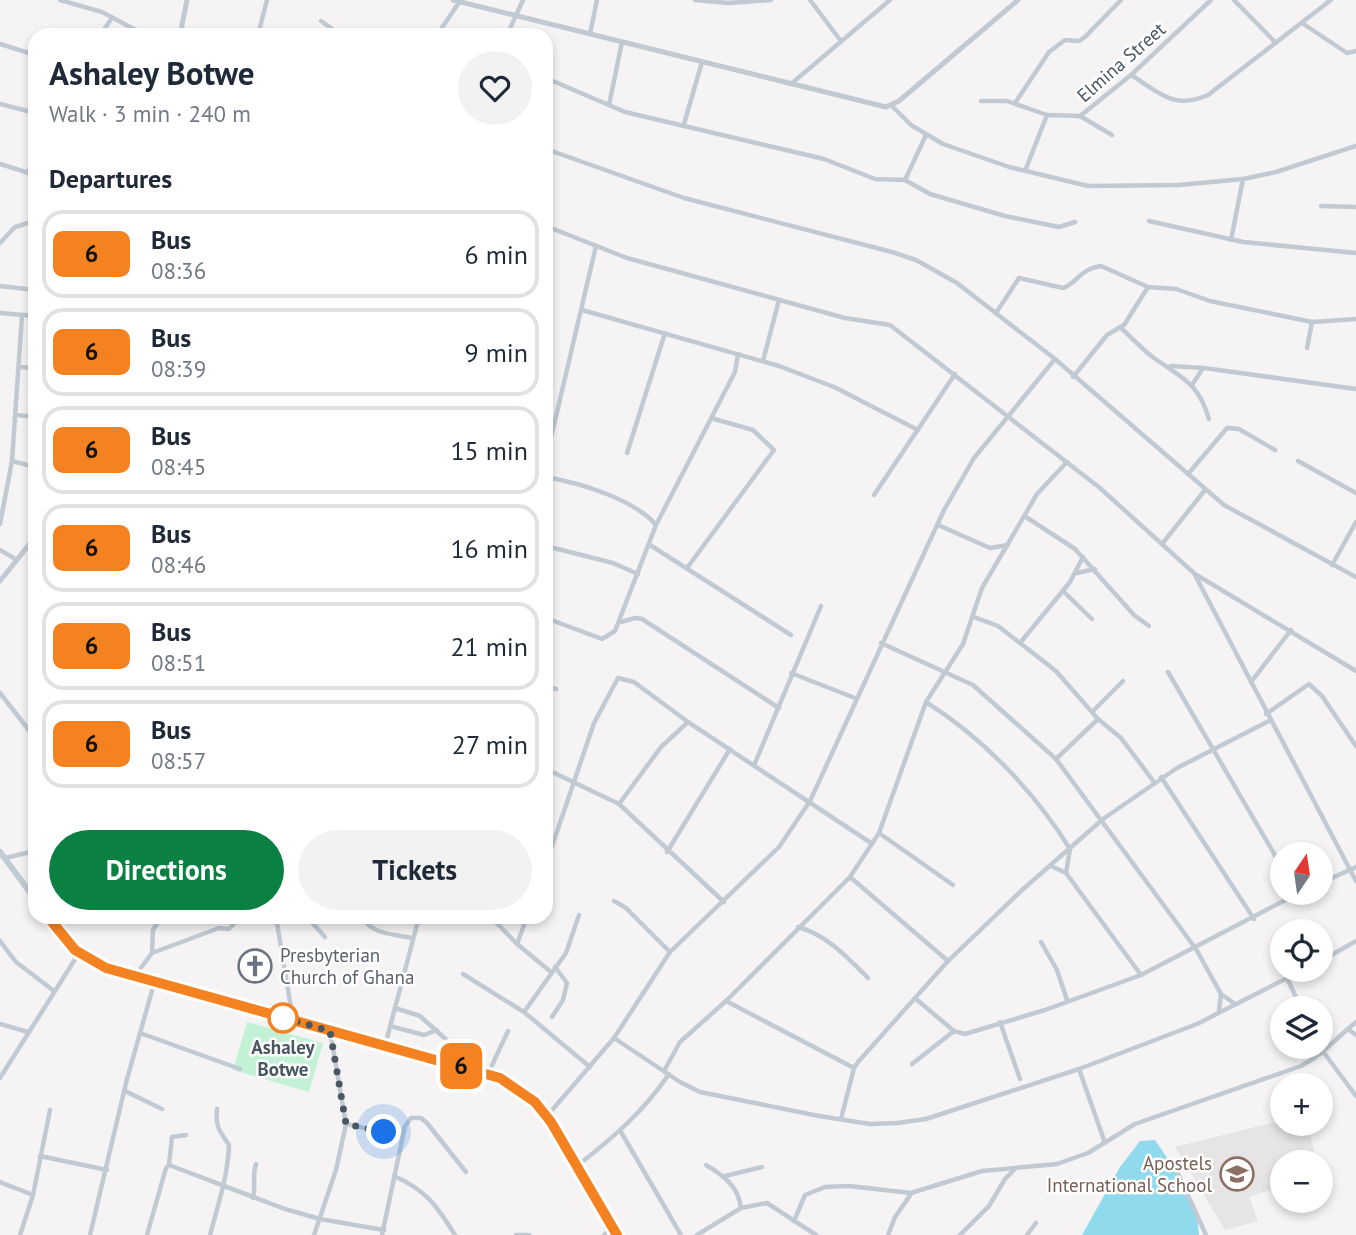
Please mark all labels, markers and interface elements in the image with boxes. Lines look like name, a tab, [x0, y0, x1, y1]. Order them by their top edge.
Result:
street label: Elmina Street	[1072, 17, 1171, 107]
text: Ashaley Botwe	[49, 51, 255, 94]
button: heart	[458, 51, 532, 125]
text: Walk · 3 min · 240 m	[49, 99, 251, 128]
text: Departures	[49, 162, 172, 195]
text: Bus	[151, 223, 191, 256]
text: 6	[85, 238, 98, 269]
text: 6 min	[465, 238, 528, 271]
text: 08:36	[151, 256, 206, 285]
text: Bus	[151, 321, 191, 354]
text: 6	[85, 336, 98, 367]
text: 9 min	[465, 336, 528, 369]
text: 08:39	[151, 354, 206, 383]
text: Bus	[151, 419, 191, 452]
text: 6	[85, 434, 98, 465]
text: 15 min	[450, 434, 528, 467]
text: 08:45	[151, 452, 206, 481]
text: Bus	[151, 517, 191, 550]
text: 6	[85, 532, 98, 563]
text: 16 min	[450, 532, 528, 565]
text: 08:46	[151, 550, 206, 579]
text: Bus	[151, 615, 191, 648]
text: 6	[85, 630, 98, 661]
text: 21 min	[450, 630, 528, 663]
text: 08:51	[151, 648, 206, 677]
text: Bus	[151, 713, 191, 746]
text: 6	[85, 728, 98, 759]
text: 27 min	[452, 728, 528, 761]
text: 08:57	[151, 746, 206, 775]
button: Directions	[49, 830, 284, 910]
button: Tickets	[298, 830, 532, 910]
north arrow	[1270, 842, 1334, 905]
map controls	[1270, 842, 1333, 1213]
button: locate	[1270, 919, 1333, 982]
place label: Presbyterian Church of Ghana	[280, 943, 414, 989]
church icon: Presbyterian Church of Ghana	[236, 947, 274, 985]
button: layers	[1270, 996, 1333, 1059]
marker: Ashaley Botwe	[268, 1003, 298, 1033]
place label: Ashaley Botwe	[251, 1035, 316, 1081]
line badge: 6	[438, 1043, 484, 1089]
text: 6	[454, 1050, 468, 1081]
button: +	[1270, 1073, 1333, 1136]
your location	[366, 1114, 401, 1149]
button: −	[1270, 1150, 1333, 1213]
place label: Apostels International School	[1047, 1151, 1212, 1197]
school or university icon: Apostels International School	[1218, 1155, 1256, 1193]

